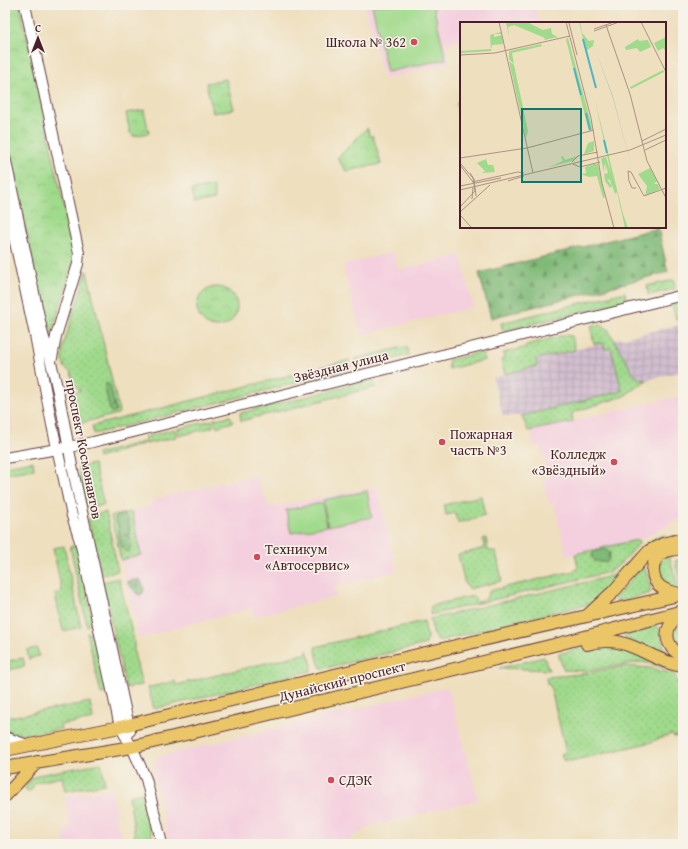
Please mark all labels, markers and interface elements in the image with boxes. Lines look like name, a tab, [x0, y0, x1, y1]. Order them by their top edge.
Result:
north arrow	[18, 18, 58, 58]
text: С	[35, 20, 41, 36]
inset map	[460, 22, 666, 228]
place label: Школа № 362	[326, 32, 406, 52]
marker: Школа № 362	[409, 37, 419, 47]
street label: Звёздная улица	[291, 344, 391, 387]
street label: проспект Космонавтов	[61, 377, 107, 521]
place label: Пожарная часть №3	[450, 424, 513, 460]
marker: Пожарная часть №3	[437, 437, 447, 447]
place label: Колледж «Звёздный»	[532, 444, 607, 480]
marker: Колледж «Звёздный»	[609, 457, 619, 467]
place label: Техникум «Автосервис»	[265, 539, 350, 575]
marker: Техникум «Автосервис»	[252, 552, 262, 562]
street label: Дунайский проспект	[276, 656, 408, 707]
place label: СДЭК	[339, 770, 373, 790]
marker: СДЭК	[326, 775, 336, 785]

